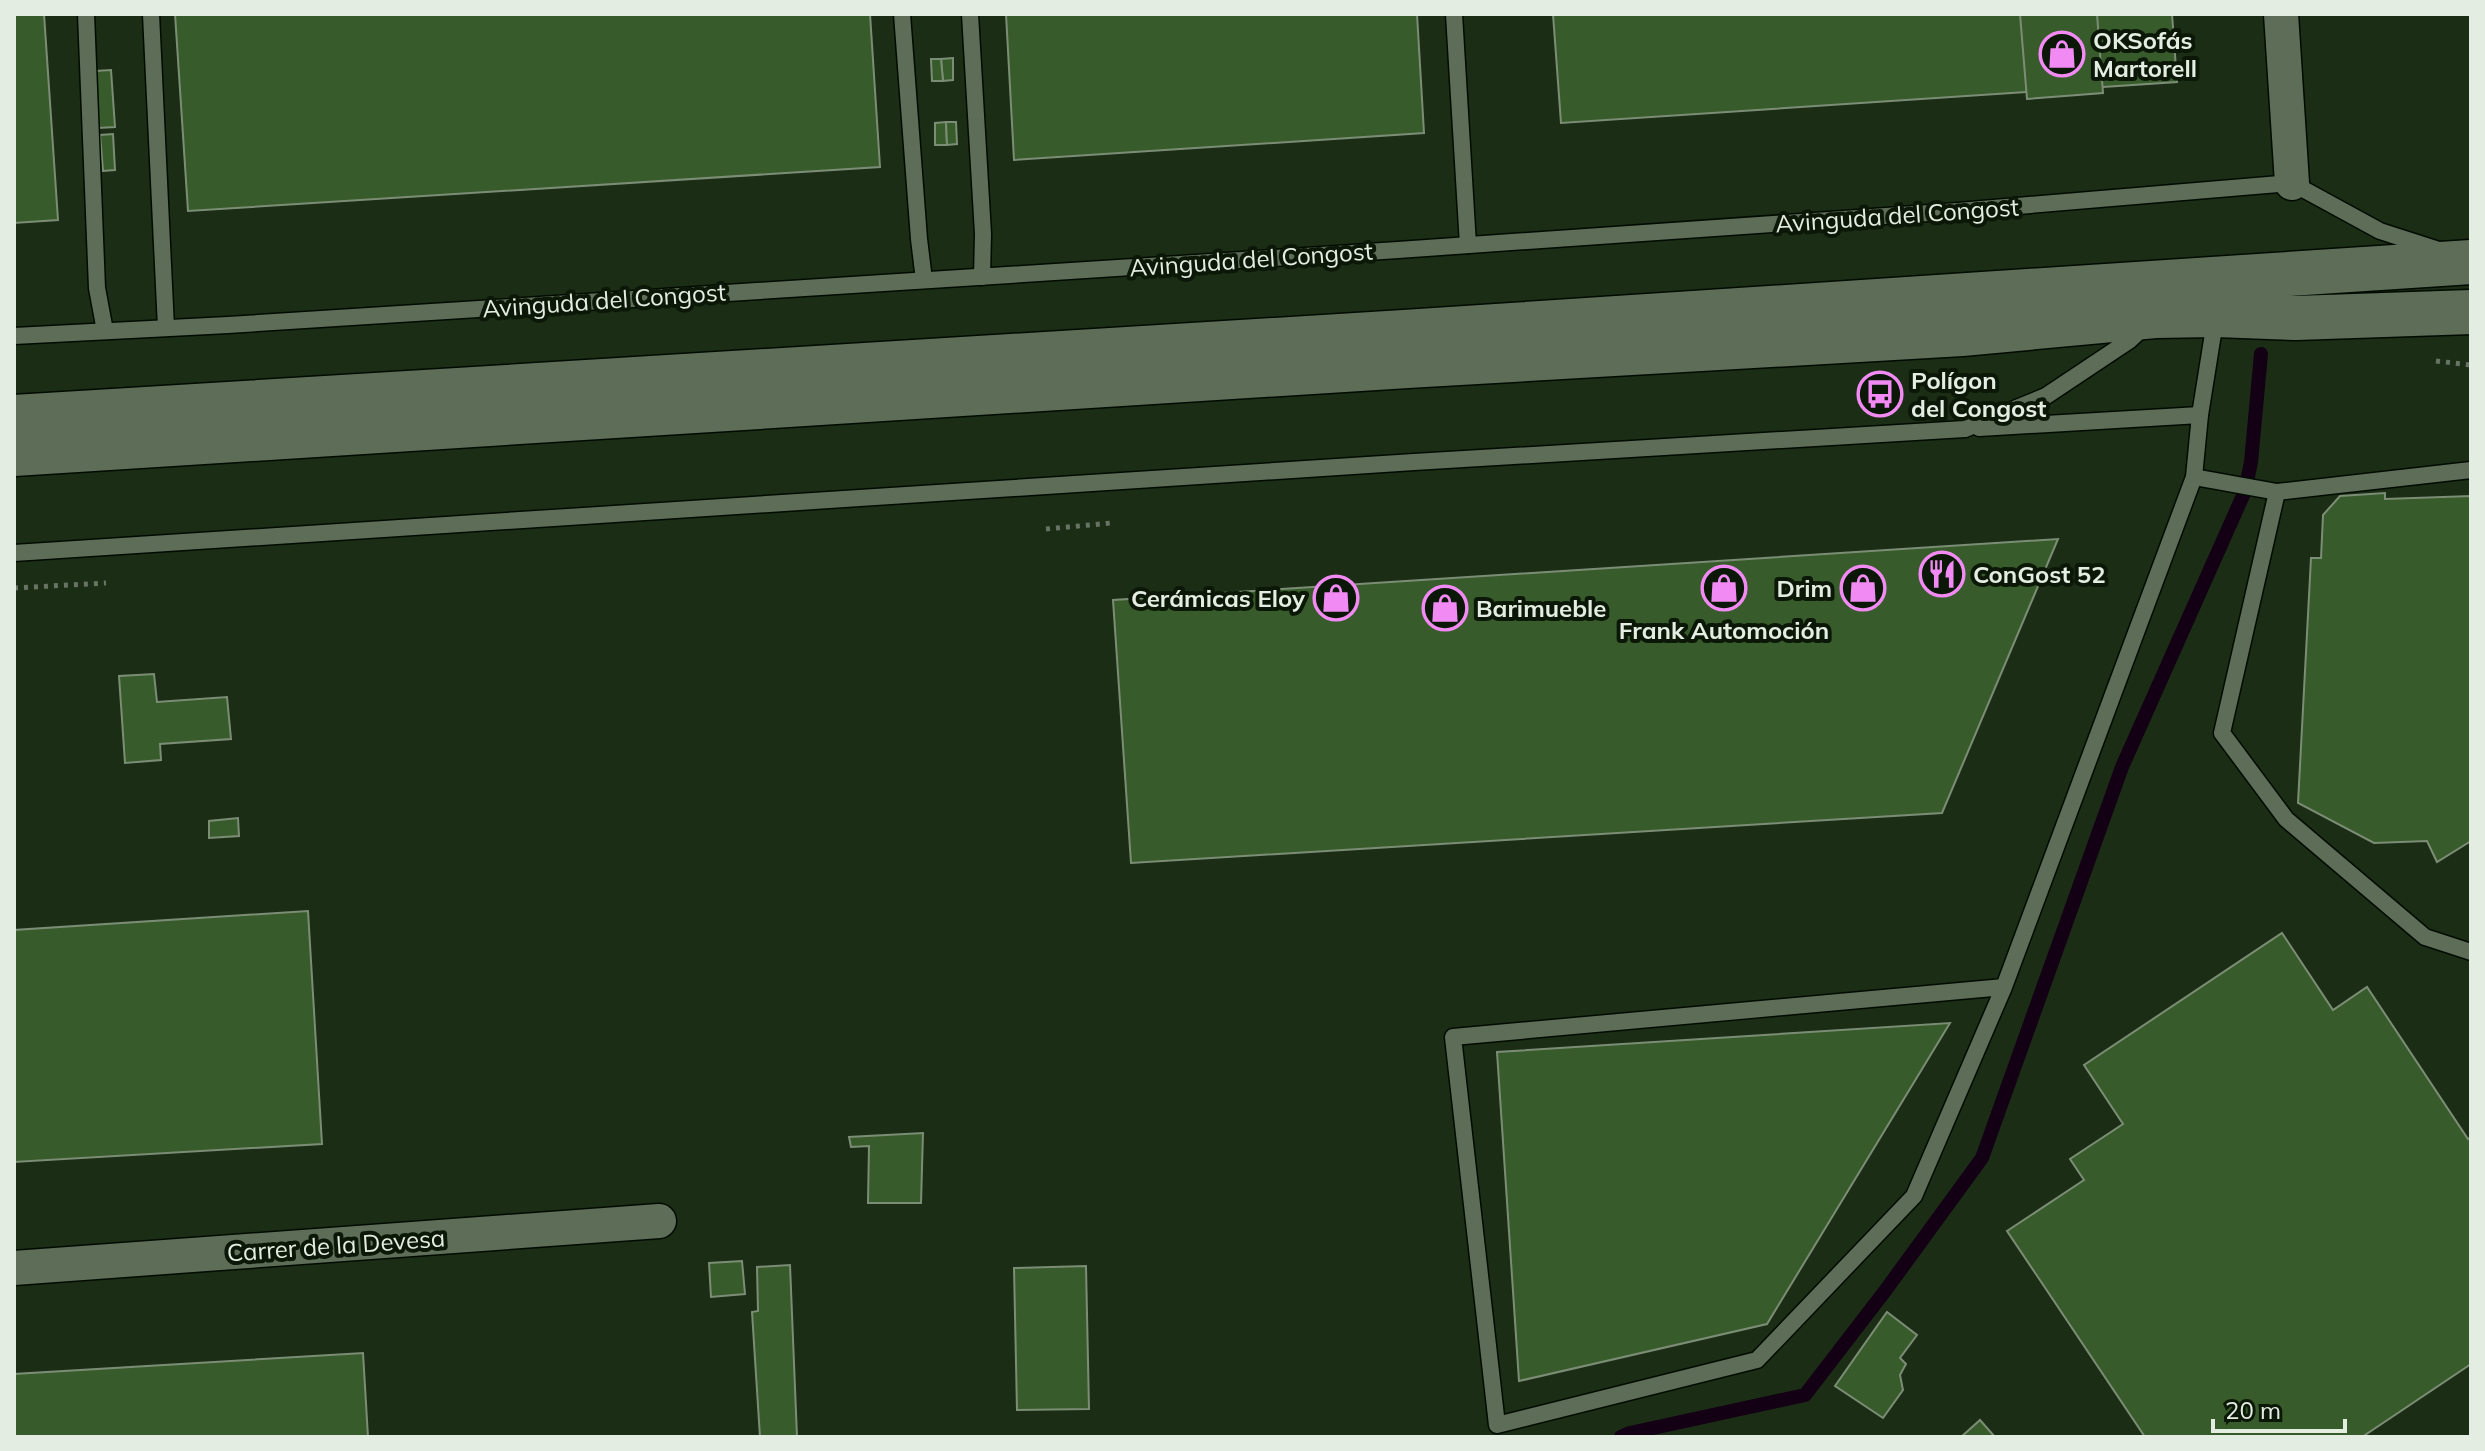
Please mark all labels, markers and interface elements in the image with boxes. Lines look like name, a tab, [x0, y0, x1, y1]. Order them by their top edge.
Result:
place label: OKSofás Martorell	[2093, 25, 2197, 83]
shop icon: OKSofás Martorell	[2038, 30, 2086, 78]
street label: Avinguda del Congost	[1774, 192, 2020, 238]
street label: Avinguda del Congost	[1128, 236, 1374, 282]
street label: Avinguda del Congost	[481, 277, 727, 323]
place label: Polígon del Congost	[1911, 365, 2046, 423]
bus stop icon: Polígon del Congost	[1856, 370, 1904, 418]
restaurant icon: ConGost 52	[1918, 550, 1966, 598]
place label: ConGost 52	[1973, 559, 2106, 589]
shop icon: Frank Automoción	[1700, 564, 1748, 612]
shop icon: Drim	[1839, 564, 1887, 612]
place label: Drim	[1776, 573, 1832, 603]
shop icon: Cerámicas Eloy	[1312, 574, 1360, 622]
place label: Cerámicas Eloy	[1131, 583, 1306, 613]
shop icon: Barimueble	[1421, 584, 1469, 632]
place label: Barimueble	[1476, 593, 1606, 623]
place label: Frank Automoción	[1619, 615, 1829, 645]
street label: Carrer de la Devesa	[226, 1222, 446, 1268]
scale bar	[2213, 1383, 2345, 1433]
text: 20 m	[2225, 1395, 2281, 1425]

